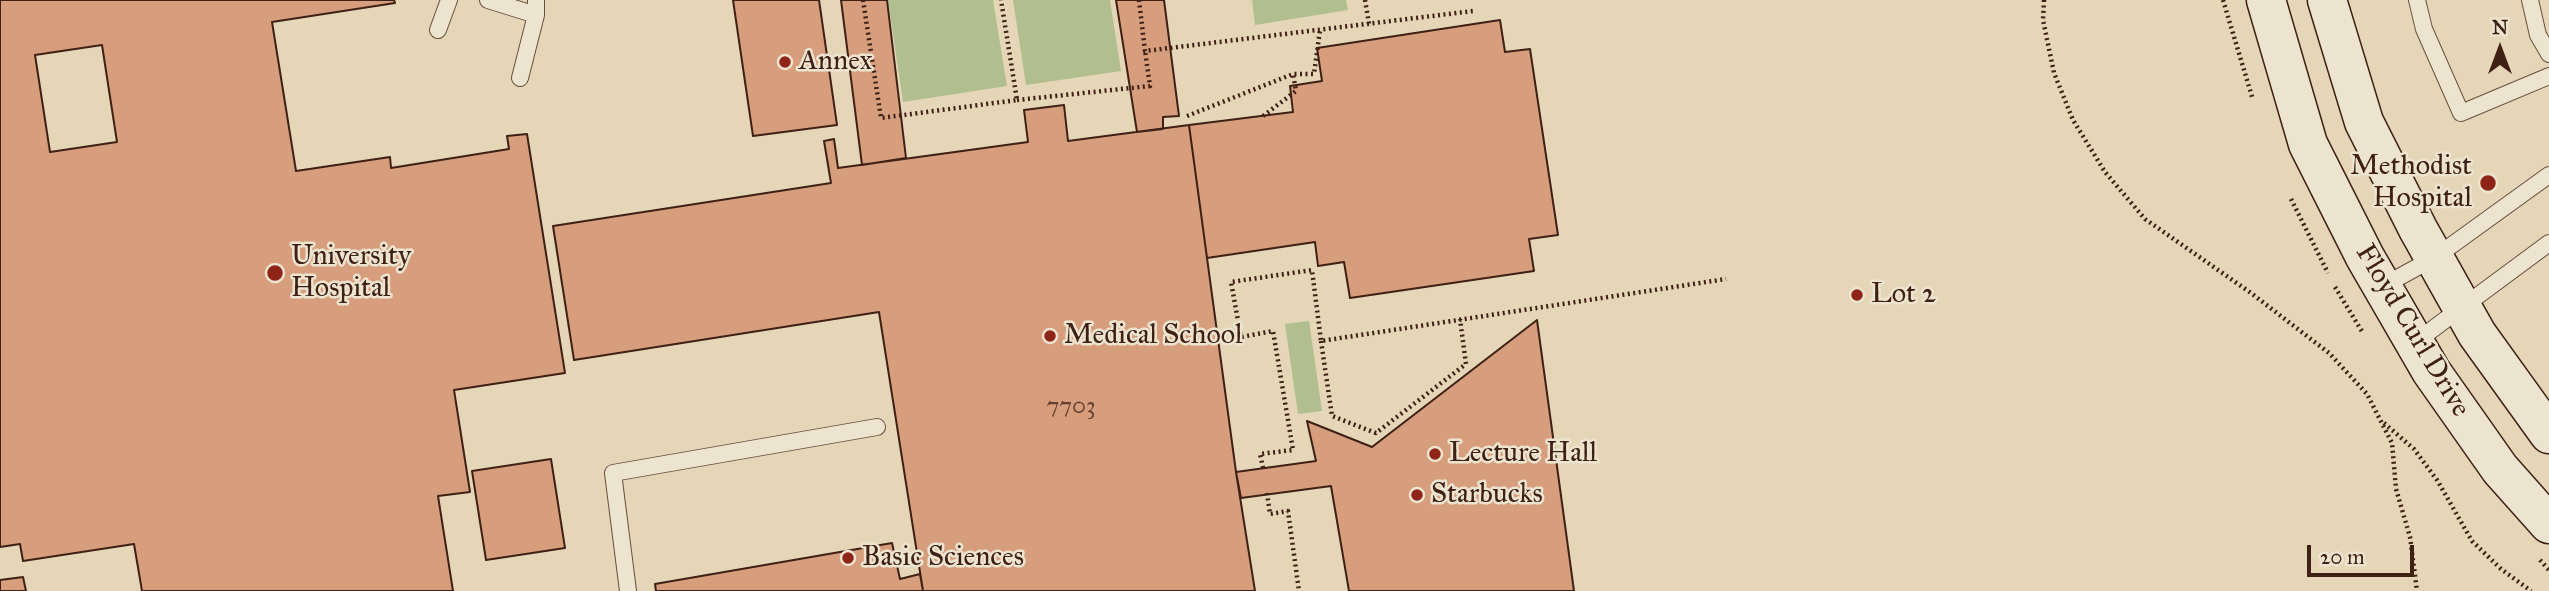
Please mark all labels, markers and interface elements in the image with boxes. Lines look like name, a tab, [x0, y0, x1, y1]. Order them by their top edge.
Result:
north arrow	[2465, 14, 2535, 84]
text: N	[2492, 16, 2508, 39]
place label: Annex	[799, 45, 872, 79]
marker: Annex	[777, 54, 793, 70]
place label: Methodist Hospital	[2350, 150, 2472, 216]
marker: Methodist Hospital	[2478, 173, 2498, 193]
street label: Floyd Curl Drive	[2347, 239, 2477, 423]
place label: University Hospital	[291, 240, 411, 306]
marker: University Hospital	[265, 263, 285, 283]
place label: Lot 2	[1871, 278, 1936, 312]
marker: Lot 2	[1849, 287, 1865, 303]
place label: Medical School	[1064, 319, 1243, 353]
marker: Medical School	[1042, 328, 1058, 344]
house number: 7703	[1046, 393, 1096, 421]
place label: Lecture Hall	[1449, 437, 1597, 471]
marker: Lecture Hall	[1427, 446, 1443, 462]
place label: Starbucks	[1431, 478, 1543, 512]
marker: Starbucks	[1409, 487, 1425, 503]
scale bar	[2311, 532, 2418, 576]
place label: Basic Sciences	[862, 541, 1024, 575]
text: 20 m	[2320, 544, 2365, 570]
marker: Basic Sciences	[840, 550, 856, 566]

